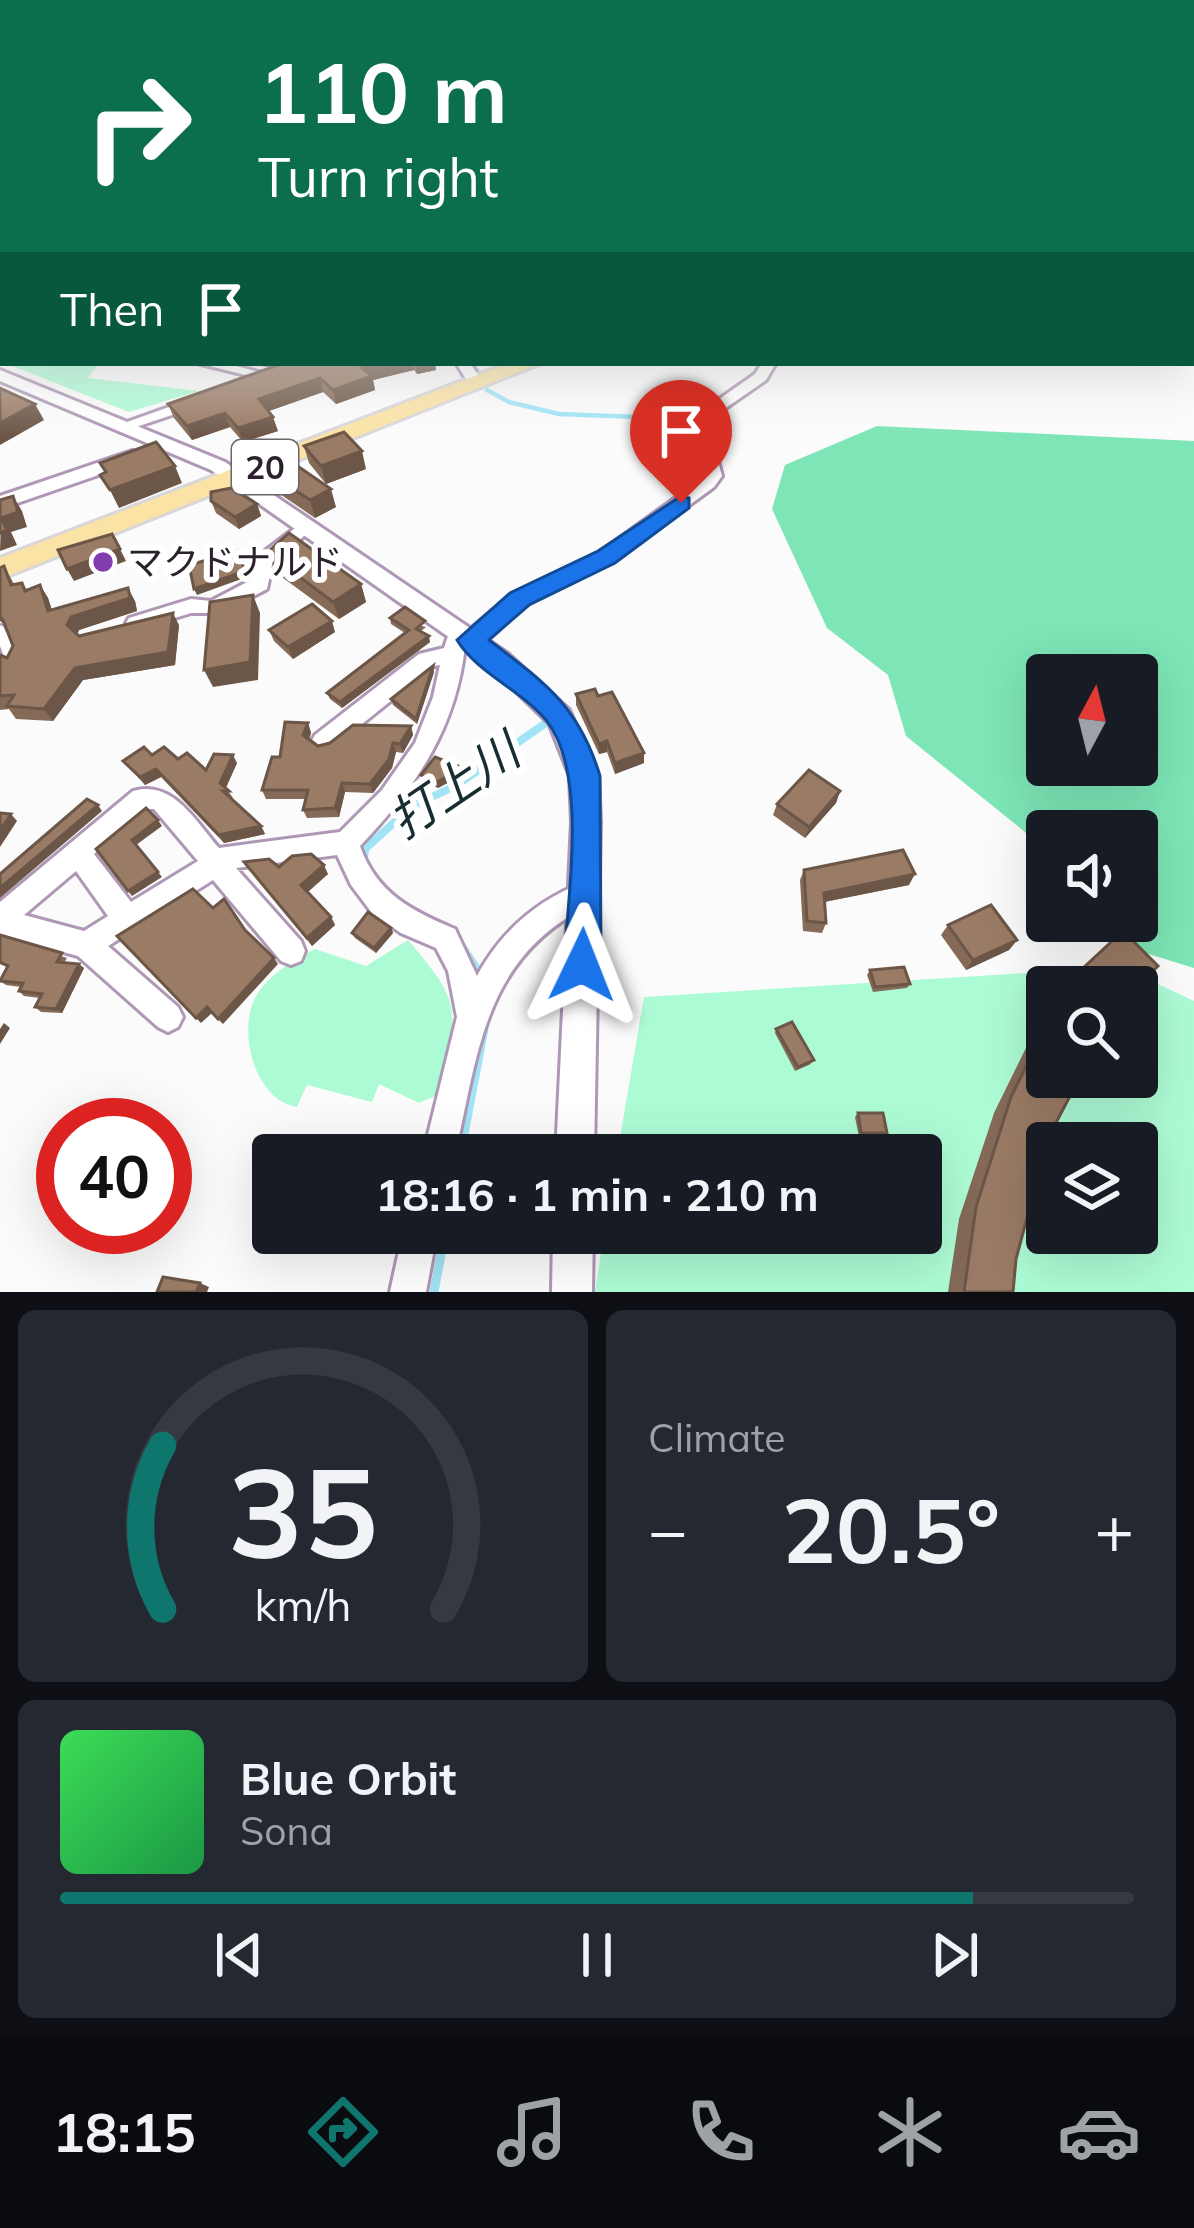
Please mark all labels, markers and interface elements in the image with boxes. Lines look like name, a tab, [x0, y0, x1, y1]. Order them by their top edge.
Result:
text: 110 m	[258, 39, 508, 144]
icon: right	[60, 48, 216, 204]
text: Turn right	[258, 143, 499, 211]
icon: arrive	[188, 276, 254, 342]
text: Then	[60, 281, 164, 337]
pin	[630, 380, 732, 503]
icon: arrive	[648, 398, 714, 464]
road number: 20	[232, 440, 298, 494]
place label: マクドナルド	[127, 539, 343, 584]
marker: マクドナルド	[90, 549, 116, 575]
north arrow	[1026, 654, 1158, 786]
map controls	[1026, 654, 1158, 1254]
water label: 打上川	[377, 717, 534, 850]
button: sound	[1026, 810, 1158, 942]
position arrow	[519, 902, 645, 1028]
button: search	[1026, 966, 1158, 1098]
speed limit sign: 40	[36, 1098, 192, 1254]
button: layers	[1026, 1122, 1158, 1254]
text: 18:16 · 1 min · 210 m	[375, 1166, 819, 1222]
text: Climate	[648, 1413, 786, 1462]
text: 35	[228, 1433, 378, 1589]
text: 20.5°	[782, 1473, 1000, 1586]
text: −	[648, 1488, 688, 1571]
text: +	[1094, 1488, 1134, 1571]
text: km/h	[254, 1578, 352, 1632]
text: Blue Orbit	[240, 1750, 456, 1806]
text: Sona	[240, 1806, 333, 1855]
icon: previous	[206, 1922, 272, 1988]
icon: pause	[564, 1922, 630, 1988]
icon: next	[922, 1922, 988, 1988]
icon: directions	[301, 2090, 385, 2174]
icon: music	[490, 2090, 574, 2174]
icon: phone	[679, 2090, 763, 2174]
icon: climate	[868, 2090, 952, 2174]
icon: car	[1057, 2090, 1141, 2174]
text: 18:15	[53, 2098, 196, 2166]

